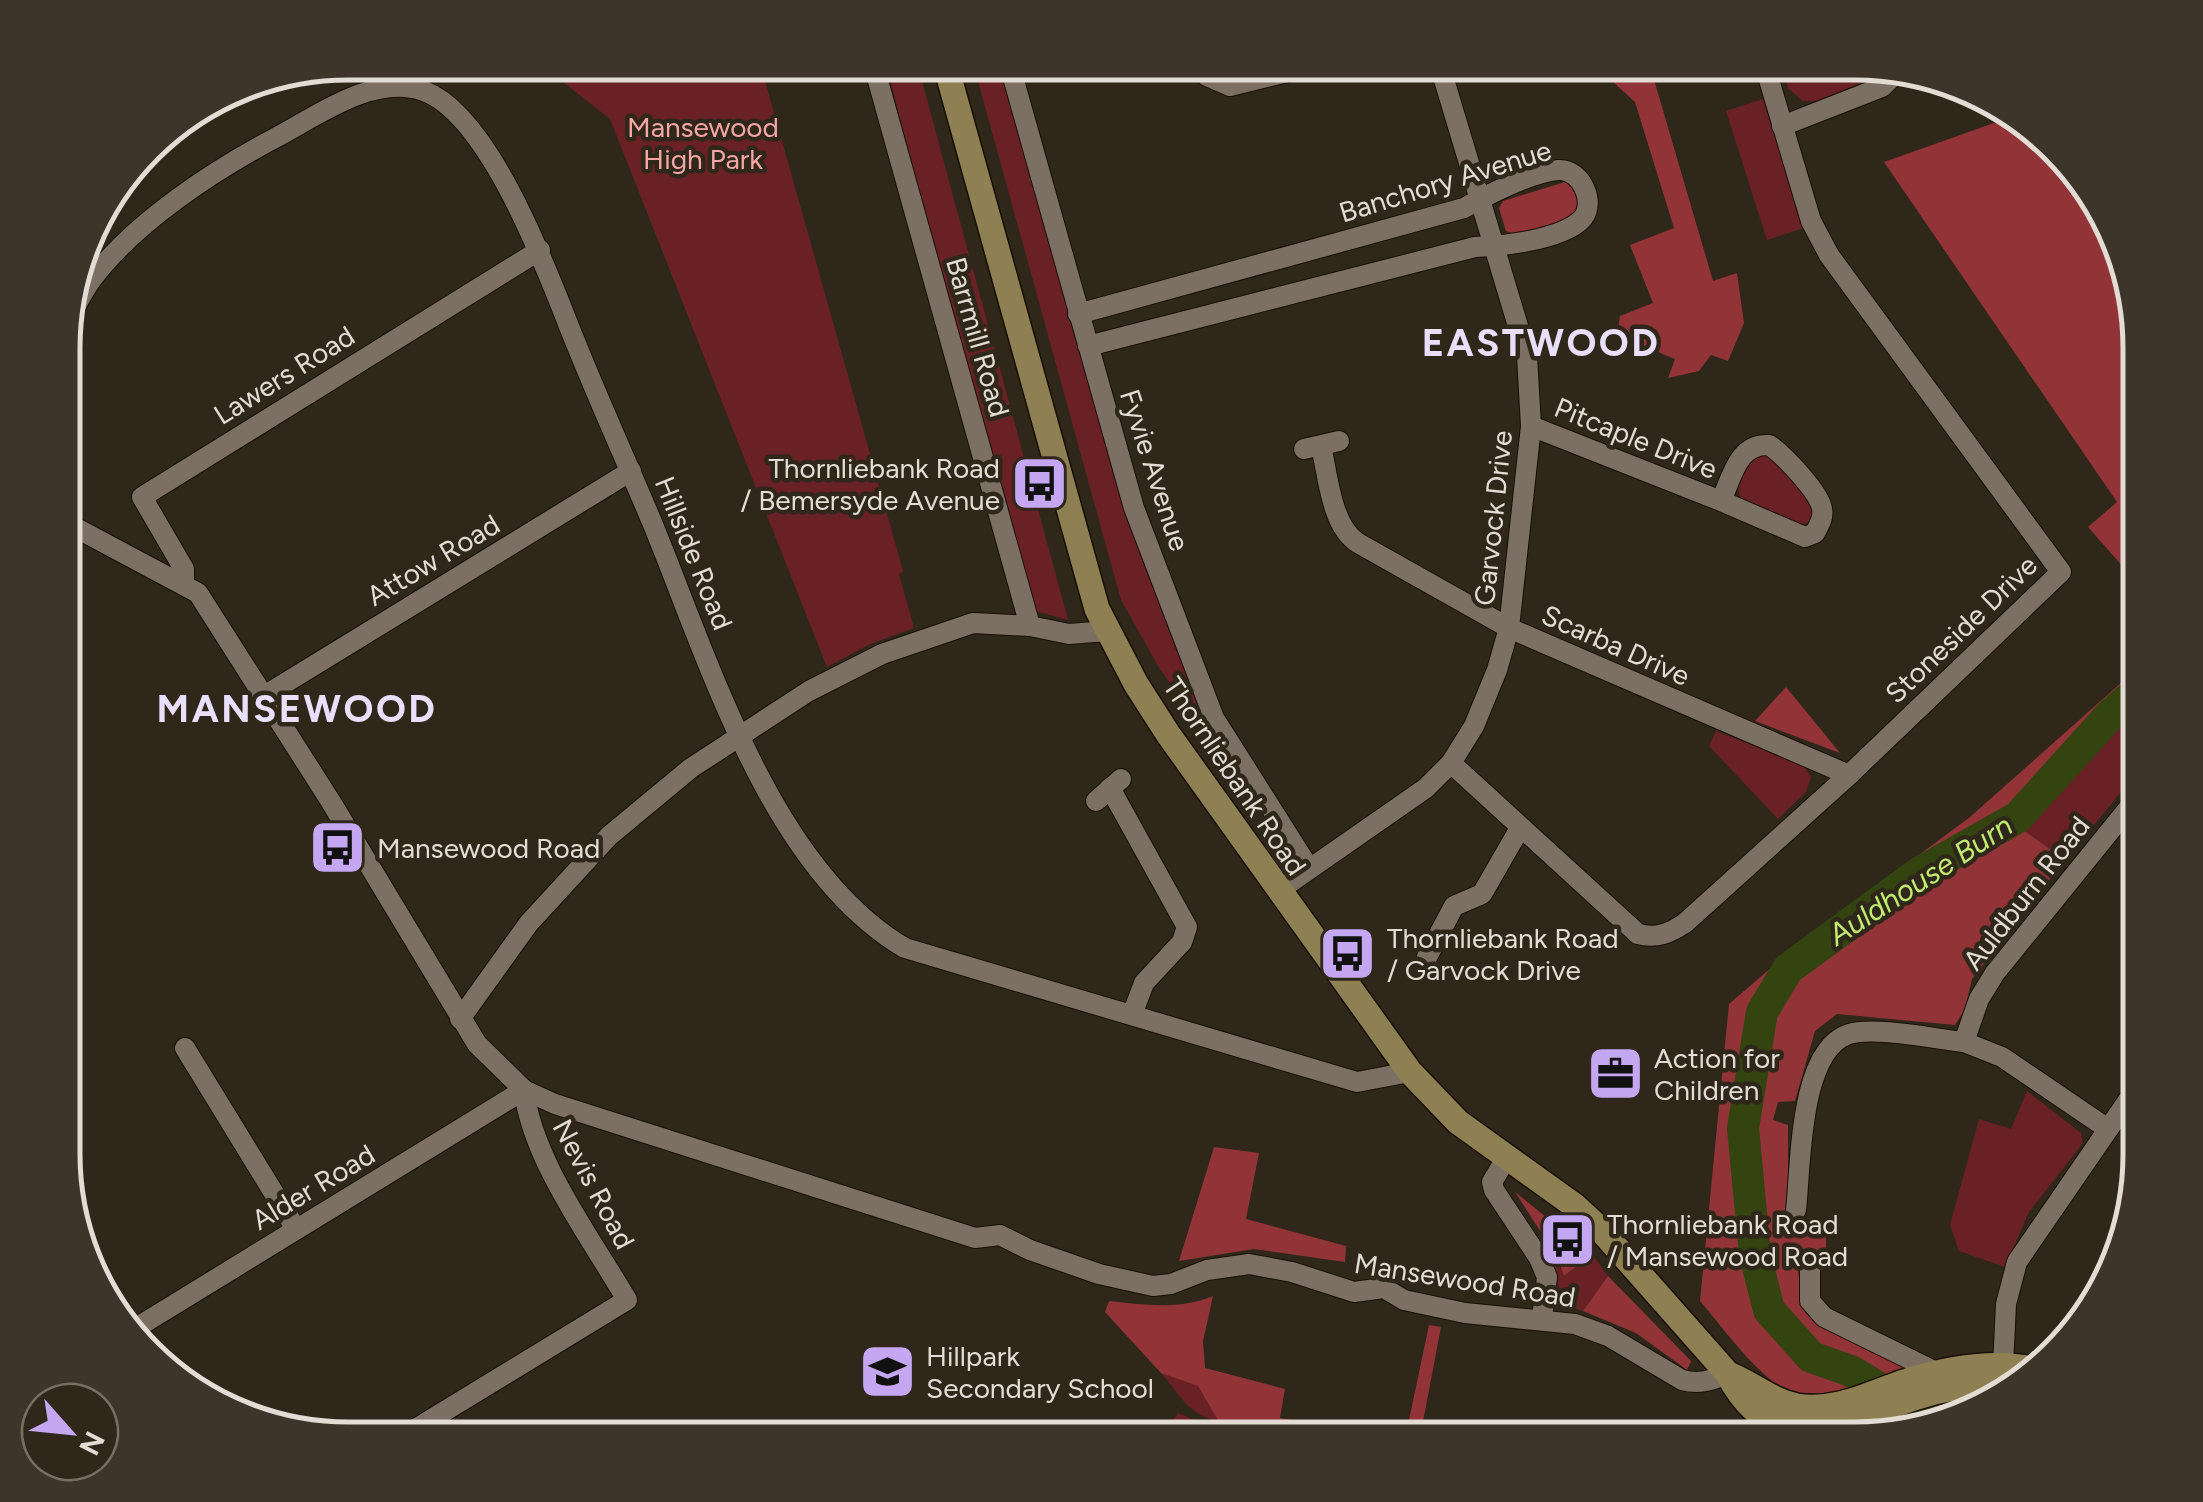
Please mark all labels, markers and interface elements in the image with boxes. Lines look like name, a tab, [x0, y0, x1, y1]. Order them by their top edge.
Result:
park label: Mansewood High Park	[627, 110, 779, 176]
street label: Banchory Avenue	[1335, 133, 1555, 229]
street label: Barrmill Road	[939, 253, 1017, 421]
street label: Lawers Road	[207, 318, 361, 432]
district label: EASTWOOD	[1422, 320, 1660, 366]
street label: Fyvie Avenue	[1113, 385, 1197, 555]
street label: Pitcaple Drive	[1550, 390, 1722, 486]
street label: Garvock Drive	[1467, 429, 1519, 607]
place label: Thornliebank Road / Bemersyde Avenue	[740, 451, 1000, 517]
bus stop icon: Thornliebank Road / Bemersyde Avenue	[1009, 454, 1069, 514]
street label: Hillside Road	[648, 471, 740, 635]
street label: Attow Road	[360, 507, 506, 613]
street label: Stoneside Drive	[1878, 548, 2044, 710]
street label: Scarba Drive	[1537, 597, 1695, 693]
street label: Thornliebank Road	[1156, 670, 1314, 882]
district label: MANSEWOOD	[157, 686, 437, 732]
water label: Auldhouse Burn	[1820, 807, 2019, 954]
street label: Auldburn Road	[1955, 809, 2097, 977]
bus stop icon: Mansewood Road	[308, 818, 368, 878]
place label: Mansewood Road	[377, 831, 600, 865]
place label: Thornliebank Road / Garvock Drive	[1387, 921, 1619, 987]
bus stop icon: Thornliebank Road / Garvock Drive	[1318, 924, 1378, 984]
place label: Action for Children	[1654, 1041, 1780, 1107]
office icon: Action for Children	[1585, 1044, 1645, 1104]
street label: Nevis Road	[546, 1113, 642, 1255]
street label: Alder Road	[245, 1137, 381, 1237]
place label: Thornliebank Road / Mansewood Road	[1607, 1207, 1848, 1273]
bus stop icon: Thornliebank Road / Mansewood Road	[1538, 1210, 1598, 1270]
street label: Mansewood Road	[1352, 1246, 1578, 1314]
place label: Hillpark Secondary School	[926, 1339, 1154, 1405]
school or university icon: Hillpark Secondary School	[857, 1342, 917, 1402]
north arrow	[20, 1382, 120, 1482]
text: N	[72, 1426, 112, 1461]

